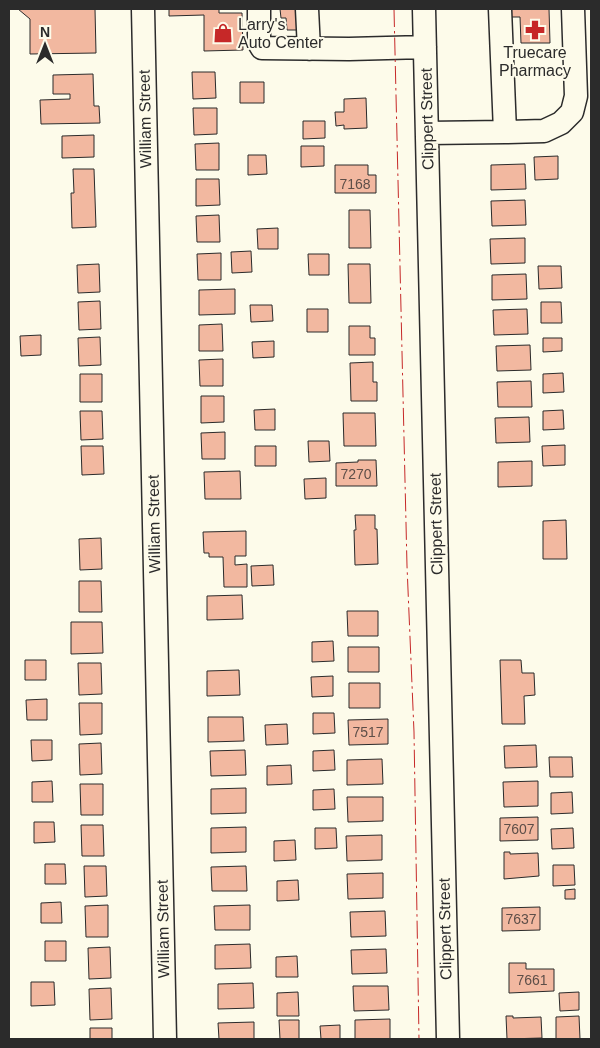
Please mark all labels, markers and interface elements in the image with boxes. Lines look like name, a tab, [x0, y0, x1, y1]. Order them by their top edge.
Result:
place label: Larry's Auto Center	[238, 16, 324, 51]
pharmacy icon: Truecare Pharmacy	[524, 19, 546, 41]
north arrow	[20, 20, 70, 70]
shop icon: Larry's Auto Center	[212, 22, 234, 44]
text: N	[40, 24, 50, 40]
place label: Truecare Pharmacy	[499, 44, 571, 79]
street label: Clippert Street	[418, 67, 436, 170]
street label: William Street	[136, 69, 154, 168]
house number: 7168	[339, 176, 371, 192]
house number: 7270	[340, 466, 372, 482]
street label: Clippert Street	[427, 472, 445, 575]
street label: William Street	[145, 474, 163, 573]
house number: 7517	[352, 724, 384, 740]
house number: 7607	[503, 821, 535, 837]
street label: Clippert Street	[436, 877, 454, 980]
street label: William Street	[154, 879, 172, 978]
house number: 7637	[505, 911, 537, 927]
house number: 7661	[516, 972, 548, 988]

